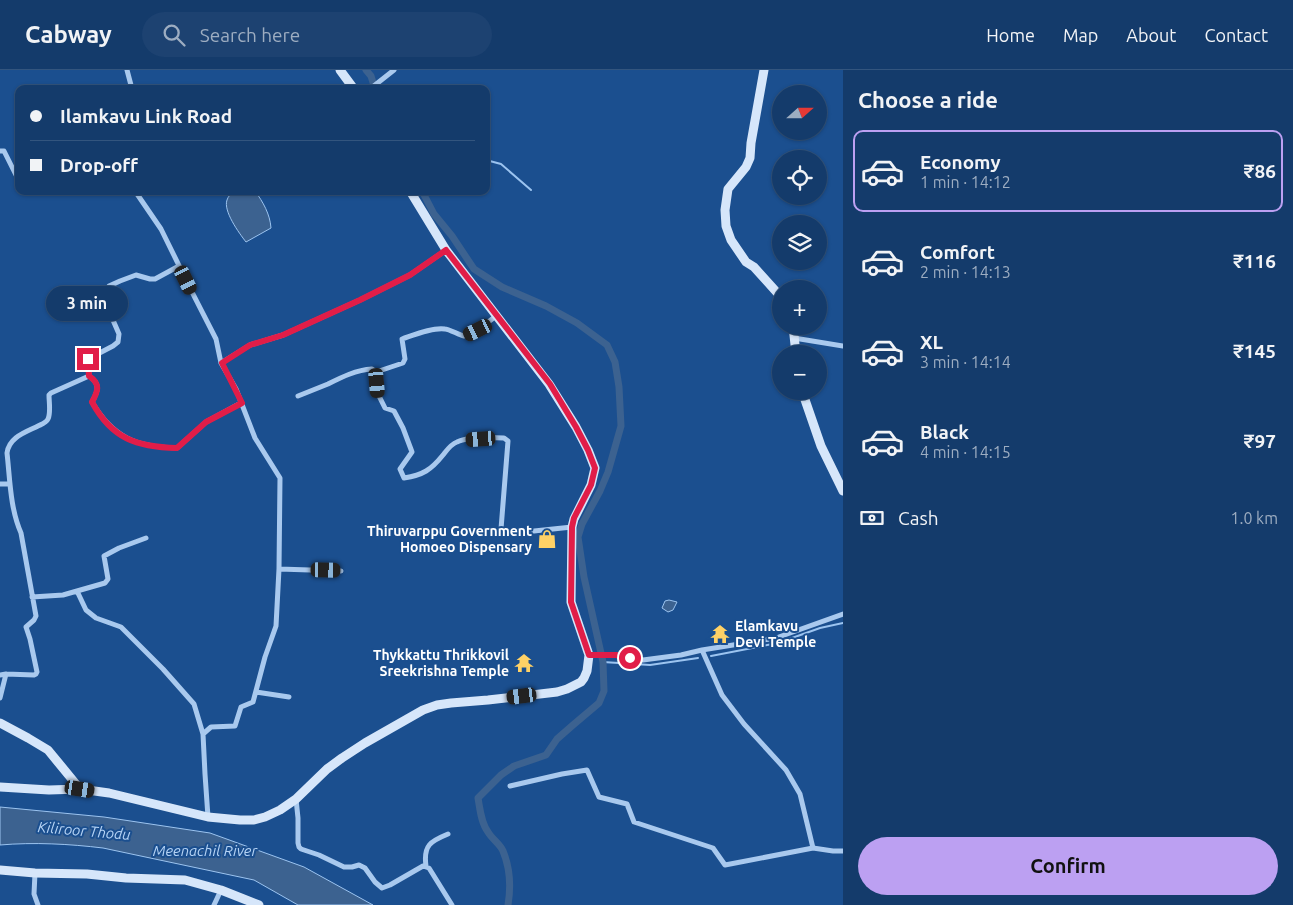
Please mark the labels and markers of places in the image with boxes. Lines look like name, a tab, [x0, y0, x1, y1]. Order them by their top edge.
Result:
place label: Thiruvarppu Government Homoeo Dispensary	[367, 523, 533, 555]
shop icon: Thiruvarppu Government Homoeo Dispensary	[536, 528, 558, 550]
place label: Elamkavu Devi Temple	[735, 618, 816, 650]
temple icon: Elamkavu Devi Temple	[709, 623, 731, 645]
place label: Thykkattu Thrikkovil Sreekrishna Temple	[373, 647, 509, 679]
temple icon: Thykkattu Thrikkovil Sreekrishna Temple	[513, 652, 535, 674]

